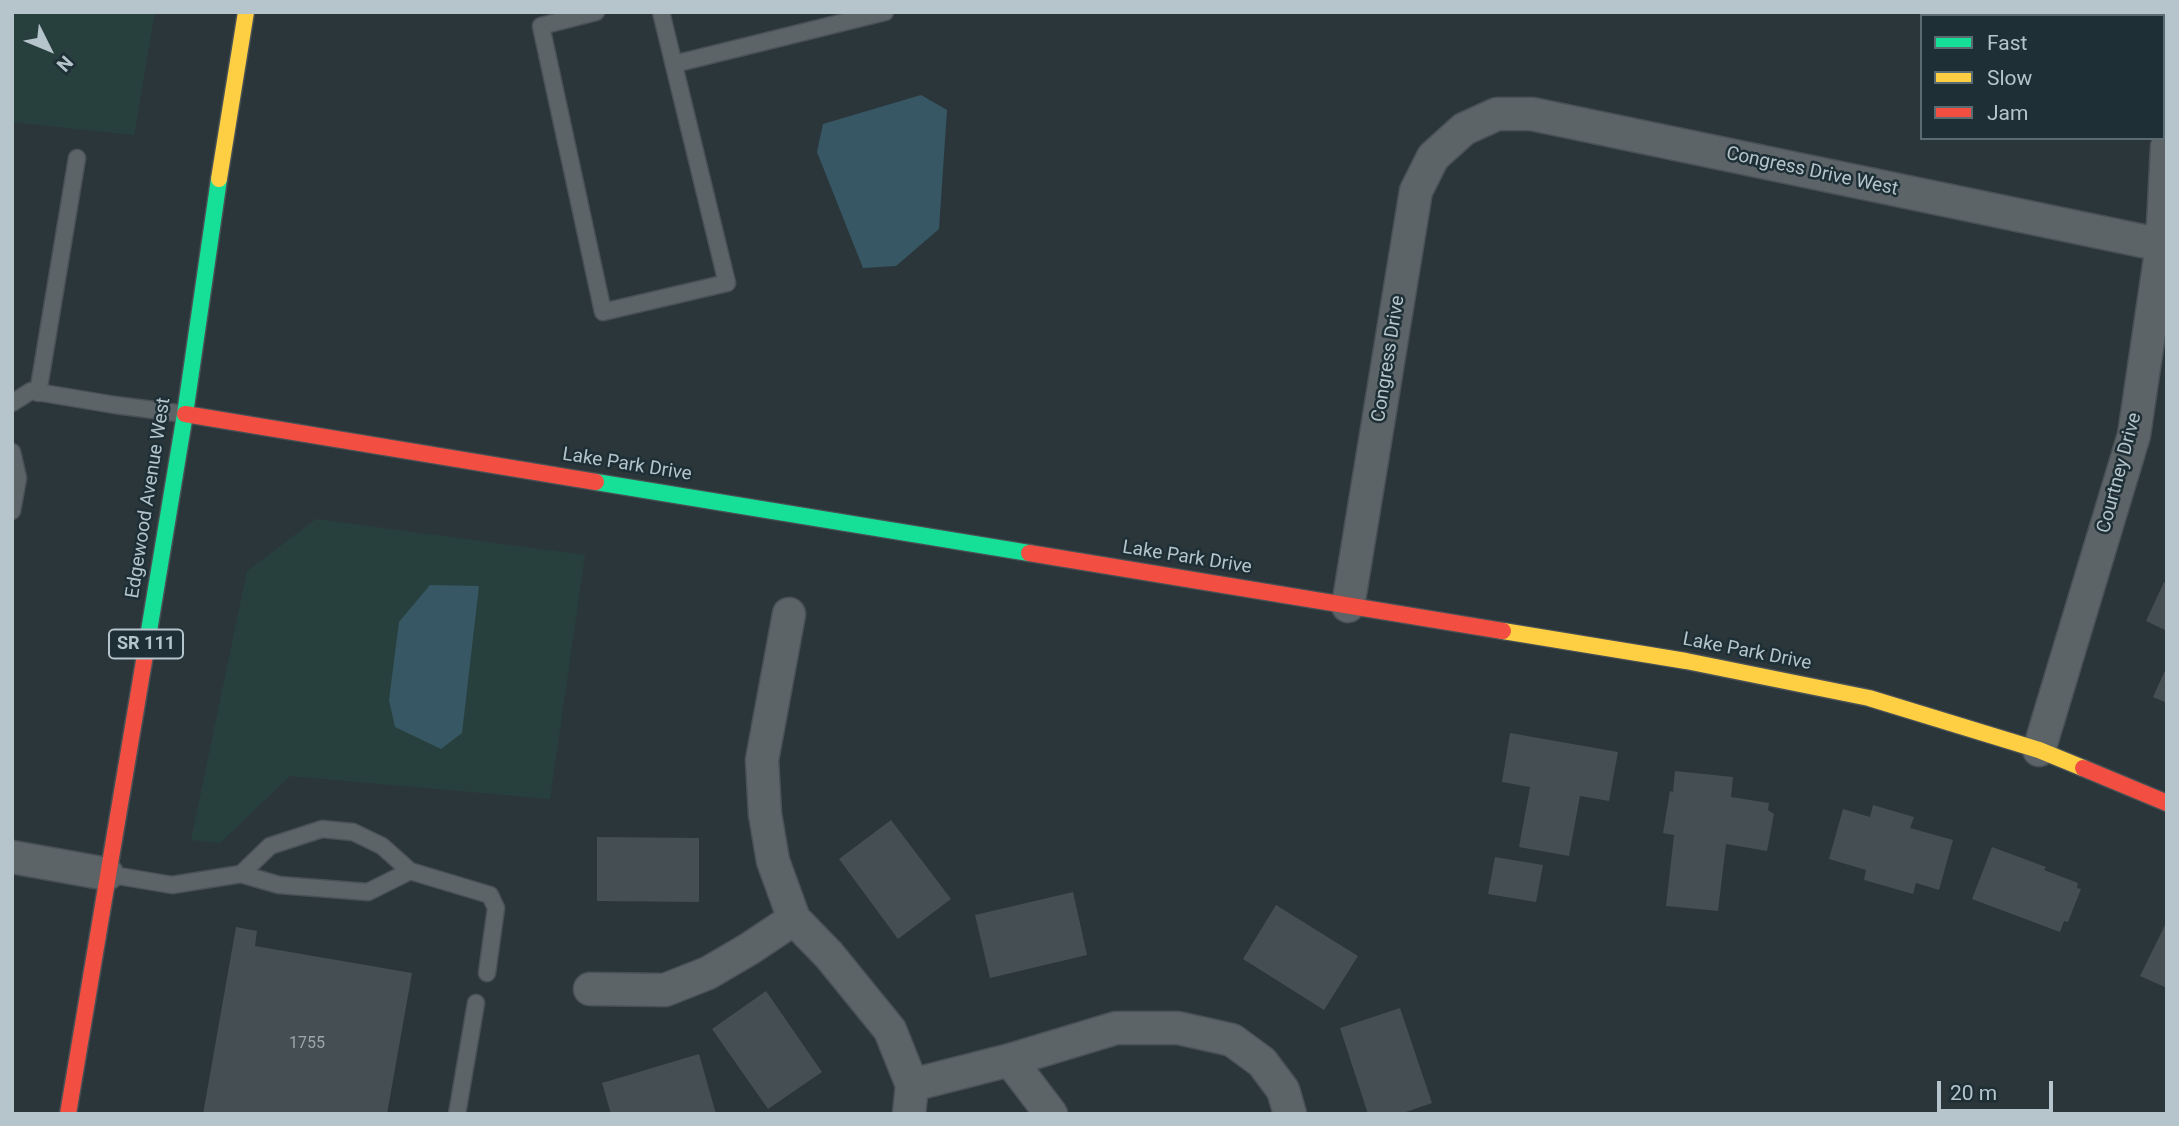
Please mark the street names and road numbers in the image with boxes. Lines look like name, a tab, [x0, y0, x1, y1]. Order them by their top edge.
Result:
street label: Congress Drive West	[1724, 143, 1900, 201]
street label: Congress Drive	[1368, 294, 1410, 424]
street label: Edgewood Avenue West	[122, 396, 176, 600]
street label: Courtney Drive	[2093, 410, 2147, 536]
street label: Lake Park Drive	[561, 444, 693, 486]
street label: Lake Park Drive	[1121, 537, 1253, 579]
street label: Lake Park Drive	[1681, 628, 1813, 676]
road number: SR 111	[109, 630, 183, 658]

